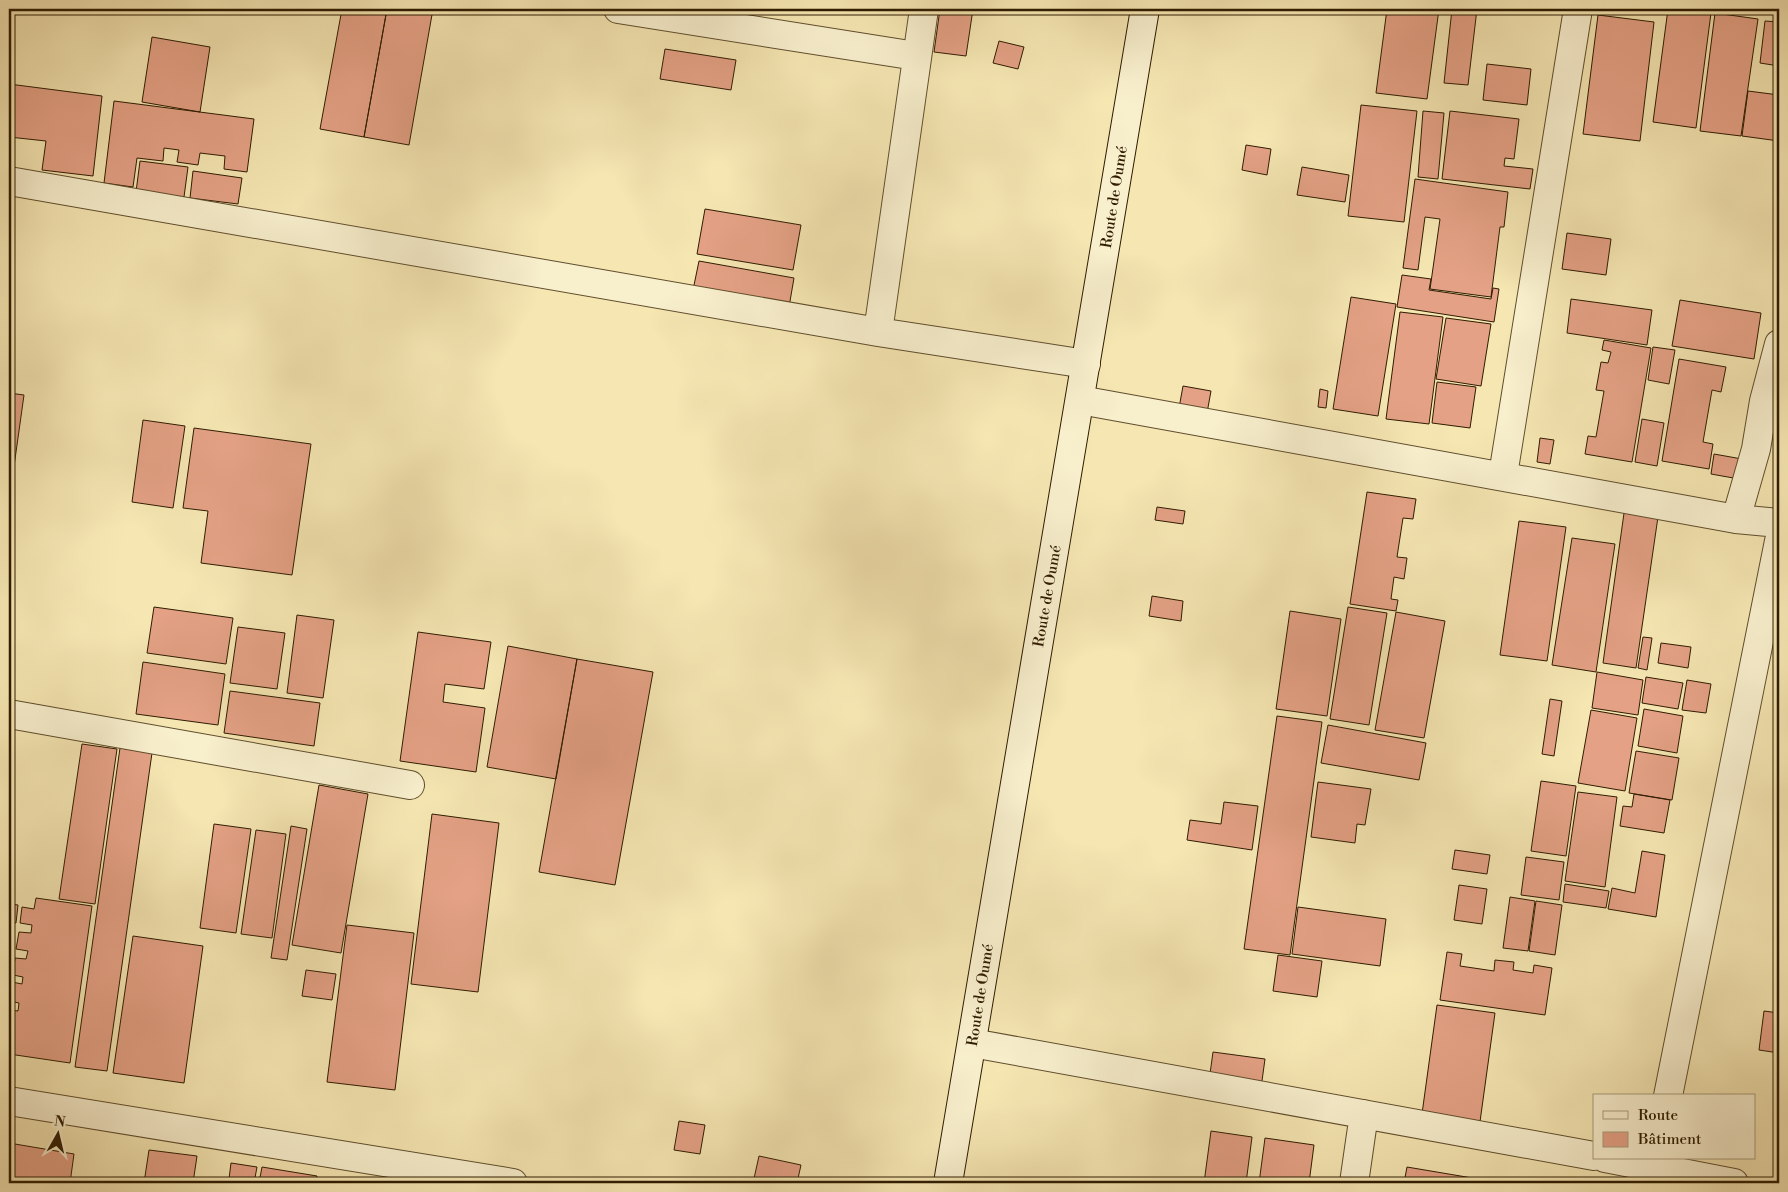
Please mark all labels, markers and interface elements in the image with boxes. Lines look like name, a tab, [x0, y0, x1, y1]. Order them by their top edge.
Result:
street label: Route de Oumé	[1097, 145, 1132, 250]
street label: Route de Oumé	[1029, 544, 1066, 649]
street label: Route de Oumé	[963, 943, 998, 1048]
legend	[1593, 1094, 1756, 1160]
text: Route	[1638, 1106, 1678, 1125]
north arrow	[32, 1110, 82, 1160]
text: N	[53, 1112, 66, 1132]
text: Bâtiment	[1637, 1130, 1702, 1149]

